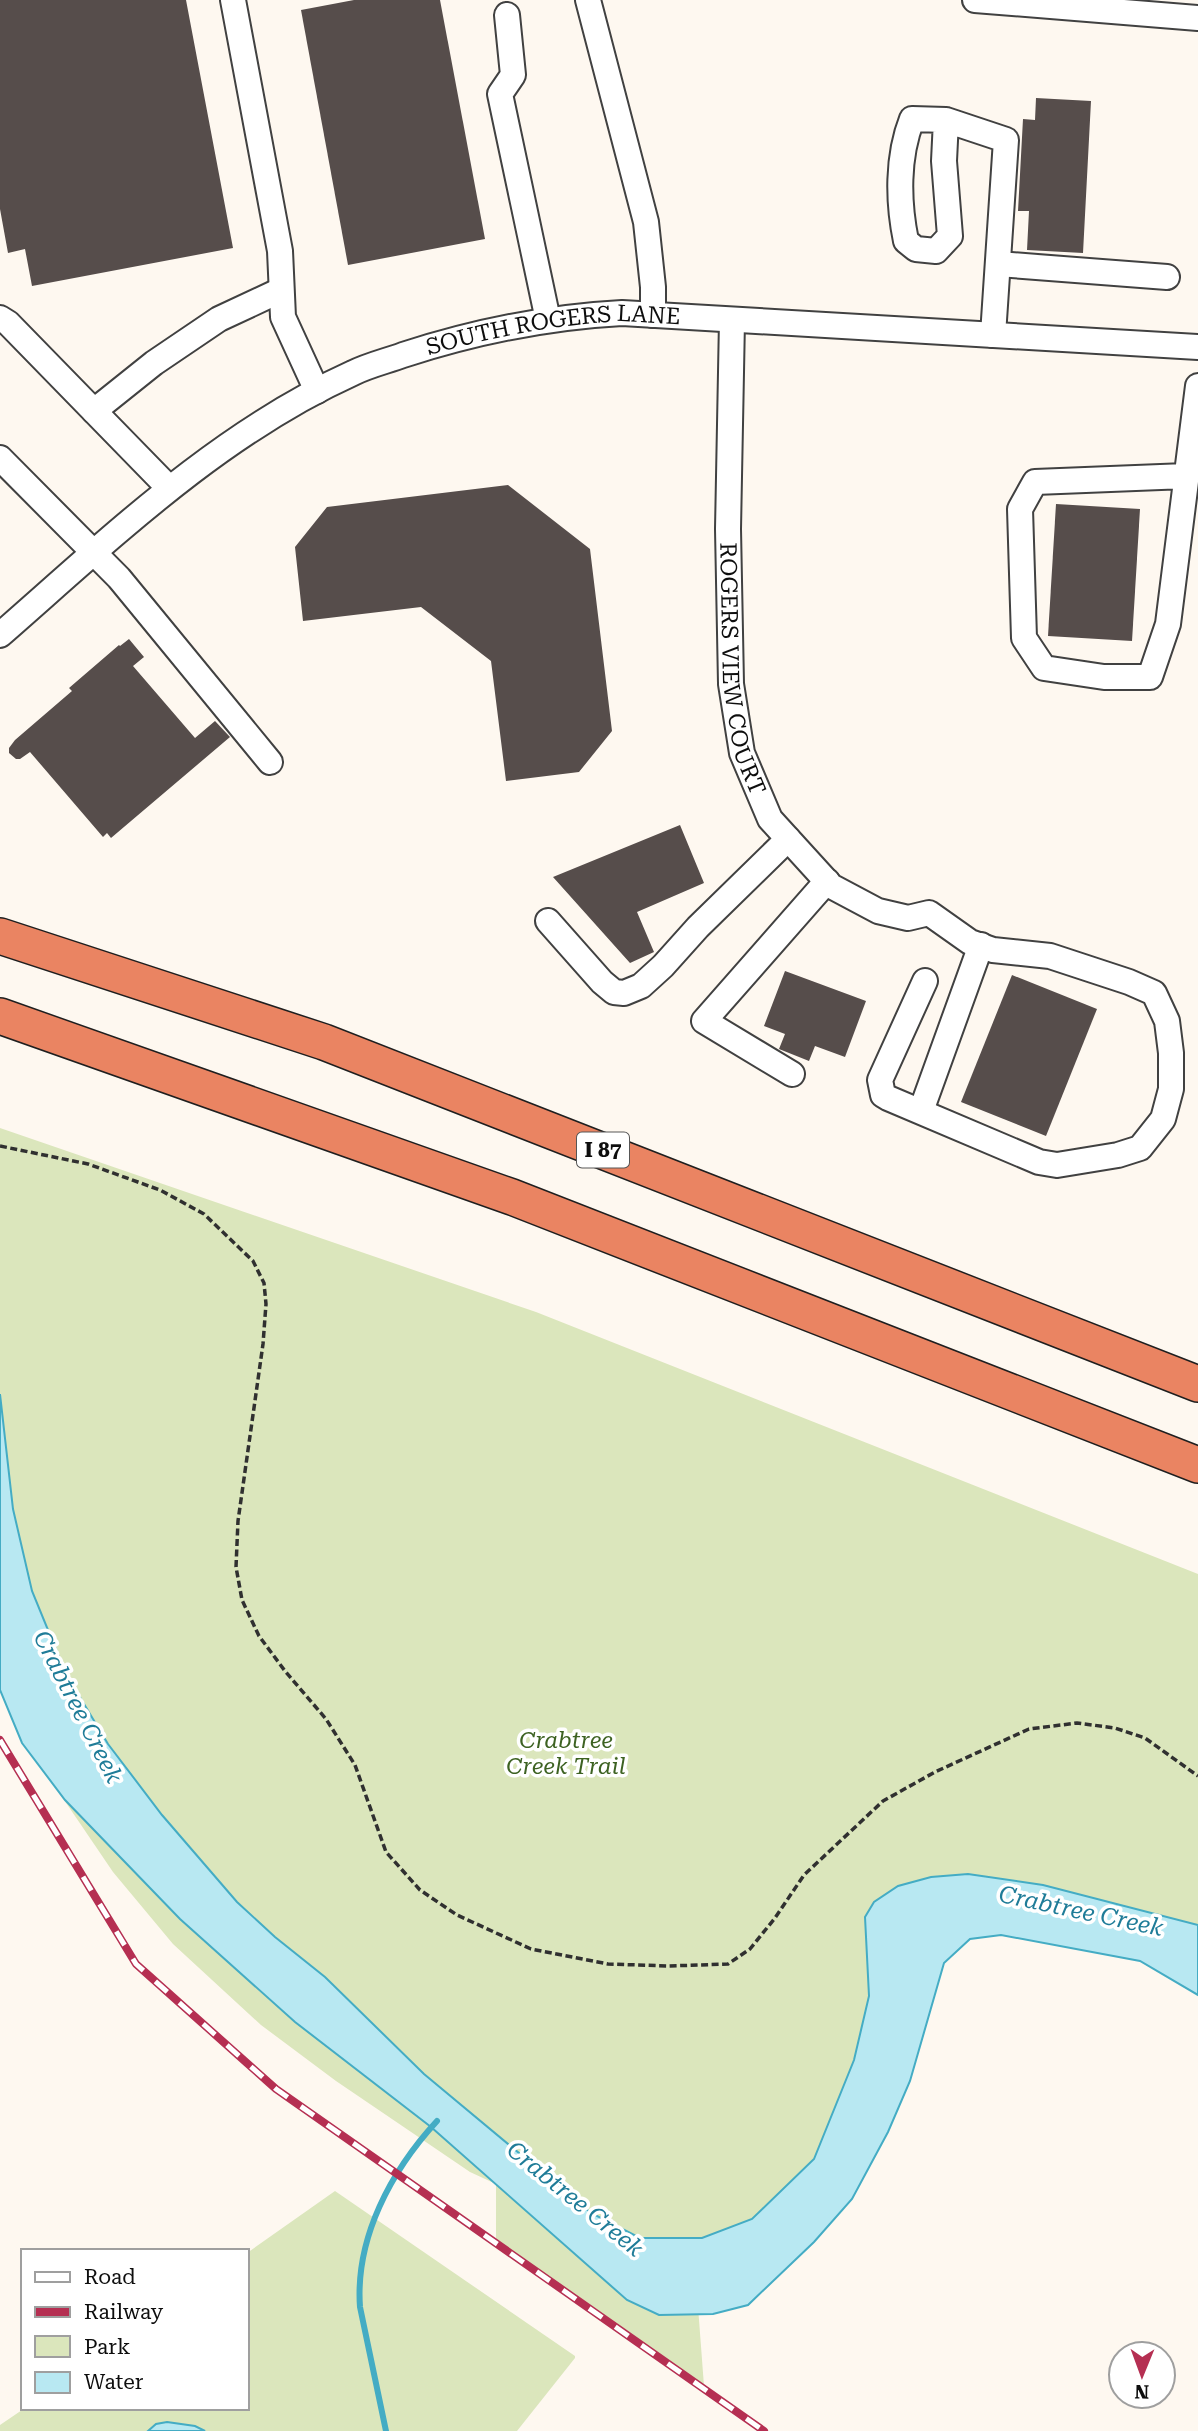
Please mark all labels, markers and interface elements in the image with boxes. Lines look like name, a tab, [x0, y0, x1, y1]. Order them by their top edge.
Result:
street label: SOUTH ROGERS LANE	[423, 299, 681, 361]
street label: ROGERS VIEW COURT	[715, 542, 772, 799]
road number: I 87	[577, 1132, 629, 1168]
water label: Crabtree Creek	[28, 1626, 128, 1788]
park label: Crabtree Creek Trail	[506, 1727, 626, 1780]
water label: Crabtree Creek	[996, 1880, 1166, 1942]
water label: Crabtree Creek	[501, 2135, 649, 2263]
legend	[21, 2249, 248, 2410]
text: Road	[84, 2265, 136, 2289]
text: Railway	[84, 2300, 164, 2324]
text: Park	[84, 2335, 130, 2359]
north arrow	[1107, 2340, 1177, 2410]
text: Water	[84, 2370, 144, 2394]
text: N	[1134, 2380, 1149, 2403]

